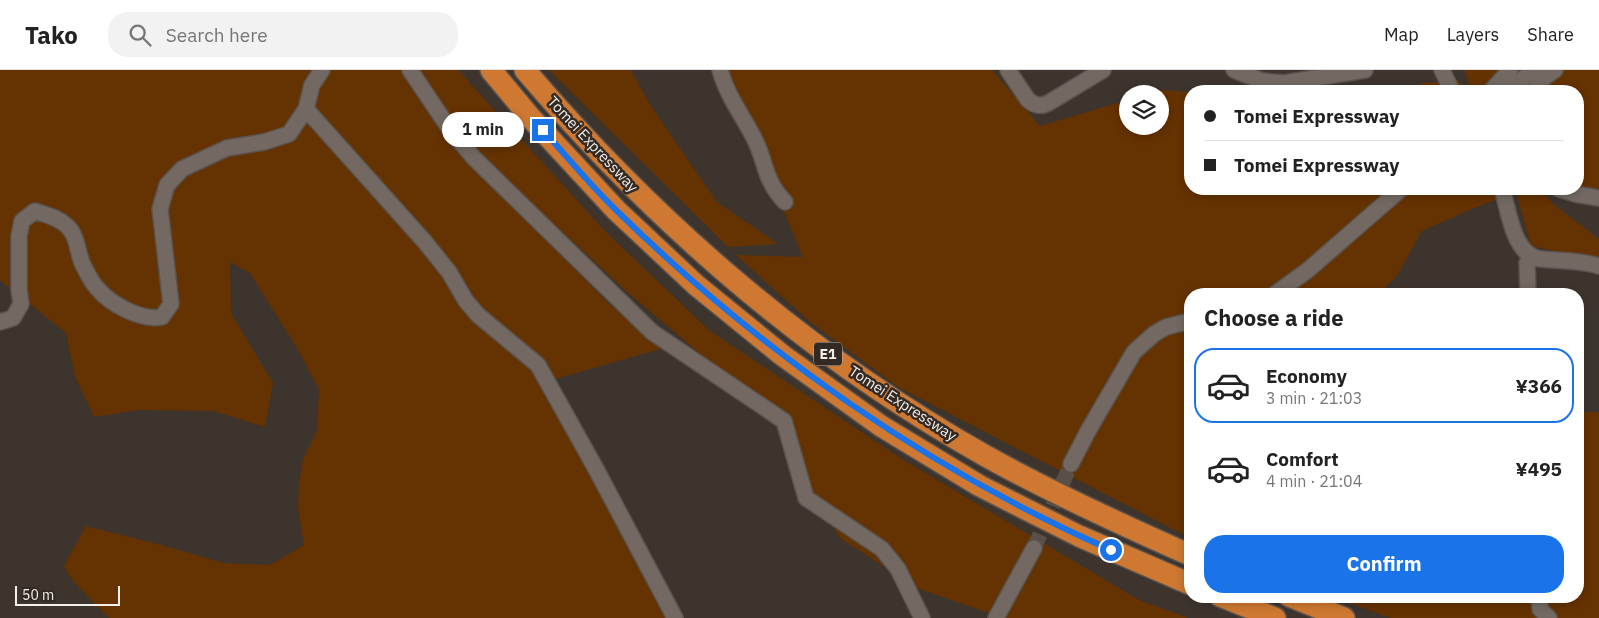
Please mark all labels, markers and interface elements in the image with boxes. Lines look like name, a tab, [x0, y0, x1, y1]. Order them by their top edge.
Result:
search box	[108, 12, 458, 57]
text: Tako	[25, 19, 78, 51]
icon: search	[126, 21, 154, 49]
text: Search here	[166, 23, 268, 47]
text: Map	[1384, 23, 1419, 46]
text: Layers	[1447, 23, 1499, 46]
text: Share	[1527, 23, 1574, 46]
map controls	[1119, 85, 1169, 135]
button: layers	[1119, 85, 1169, 135]
street label: Tomei Expressway	[544, 92, 643, 196]
text: Tomei Expressway	[1234, 104, 1399, 128]
callout: 1 min	[443, 112, 526, 148]
text: 1 min	[462, 119, 504, 139]
route end	[532, 119, 554, 141]
text: Tomei Expressway	[1234, 153, 1399, 177]
text: Choose a ride	[1204, 303, 1344, 332]
road number: E1	[814, 342, 842, 366]
street label: Tomei Expressway	[846, 361, 961, 445]
icon: car	[1206, 363, 1251, 408]
text: Economy	[1266, 364, 1347, 388]
text: ¥366	[1515, 374, 1562, 398]
text: 3 min · 21:03	[1266, 388, 1362, 408]
icon: car	[1206, 446, 1251, 491]
text: Comfort	[1266, 447, 1339, 471]
text: ¥495	[1515, 457, 1562, 481]
text: 4 min · 21:04	[1266, 471, 1362, 491]
button: Confirm	[1204, 535, 1564, 593]
route start	[1100, 539, 1122, 561]
scale bar	[15, 583, 120, 606]
text: 50 m	[22, 586, 54, 604]

